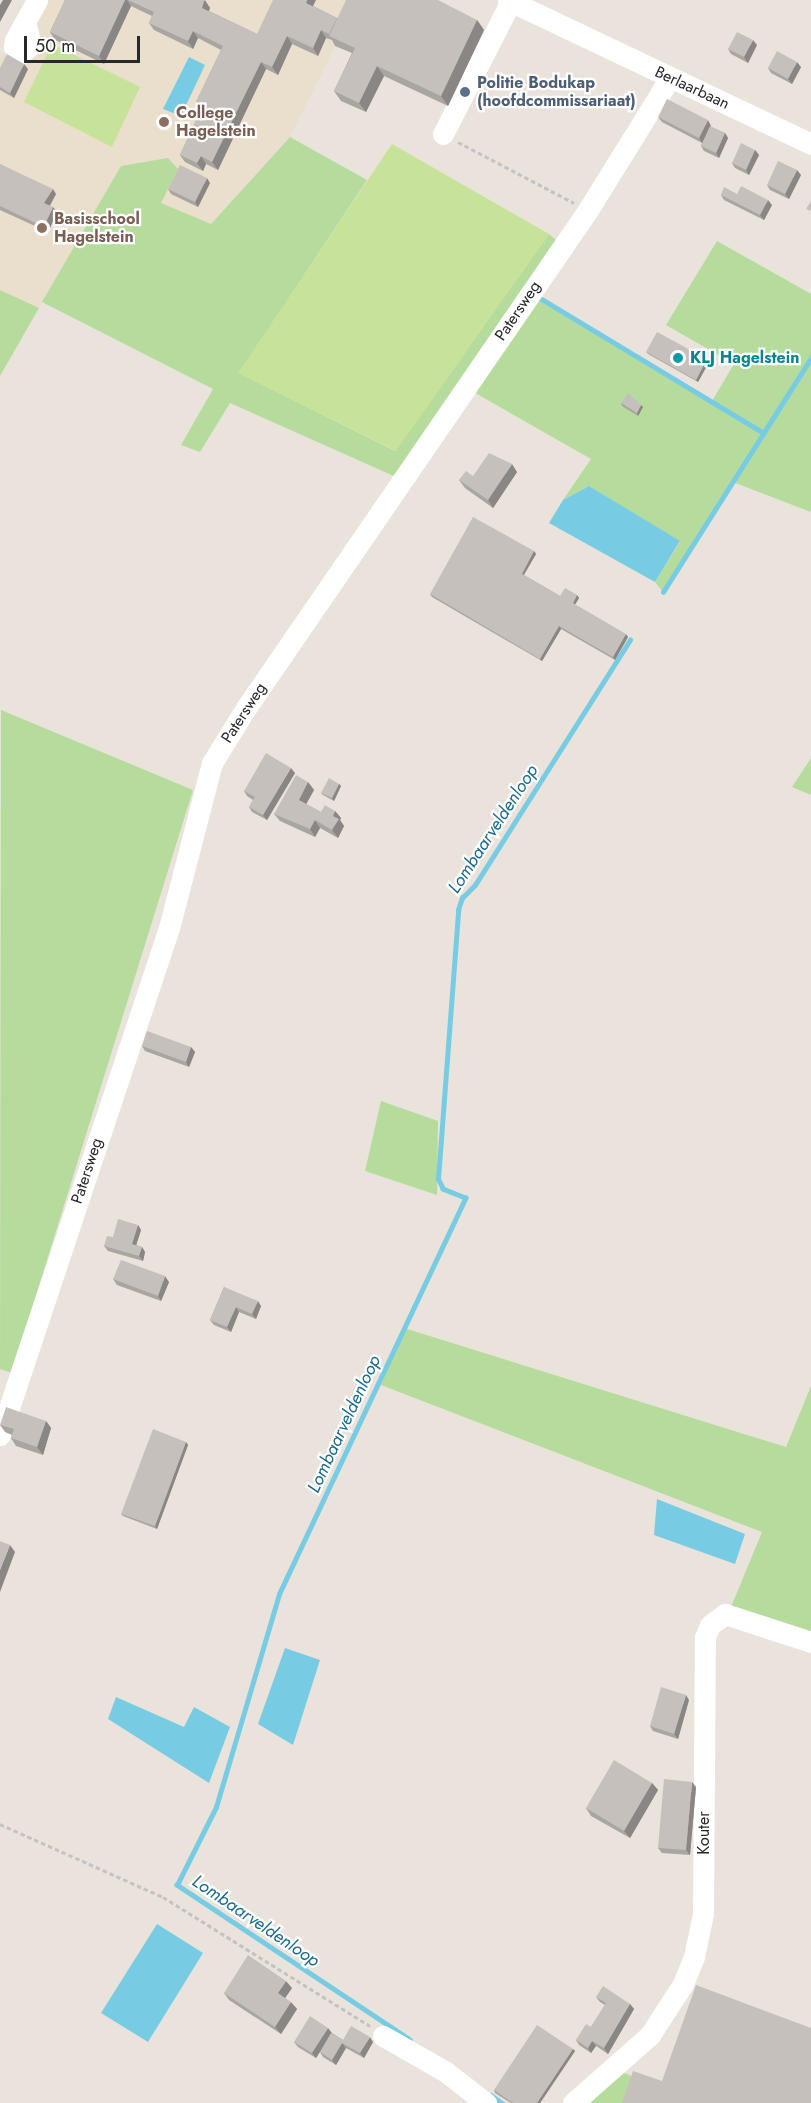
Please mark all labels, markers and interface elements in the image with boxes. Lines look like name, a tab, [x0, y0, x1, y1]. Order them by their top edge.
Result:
scale bar	[27, 24, 142, 62]
text: 50 m	[35, 33, 75, 59]
street label: Berlaarbaan	[652, 62, 732, 114]
place label: Politie Bodukap (hoofdcommissariaat)	[477, 73, 636, 111]
marker: Politie Bodukap (hoofdcommissariaat)	[458, 85, 472, 99]
place label: College Hagelstein	[176, 103, 256, 141]
marker: College Hagelstein	[157, 115, 171, 129]
place label: Basisschool Hagelstein	[54, 209, 140, 247]
marker: Basisschool Hagelstein	[35, 221, 49, 235]
street label: Patersweg	[491, 277, 545, 345]
place label: KLJ Hagelstein	[690, 348, 799, 368]
marker: KLJ Hagelstein	[671, 351, 685, 365]
street label: Patersweg	[217, 679, 271, 747]
water label: Lombaarveldenloop	[443, 761, 543, 897]
street label: Patersweg	[67, 1136, 107, 1206]
water label: Lombaarveldenloop	[303, 1352, 385, 1496]
street label: Kouter	[694, 1811, 714, 1855]
water label: Lombaarveldenloop	[188, 1870, 324, 1972]

